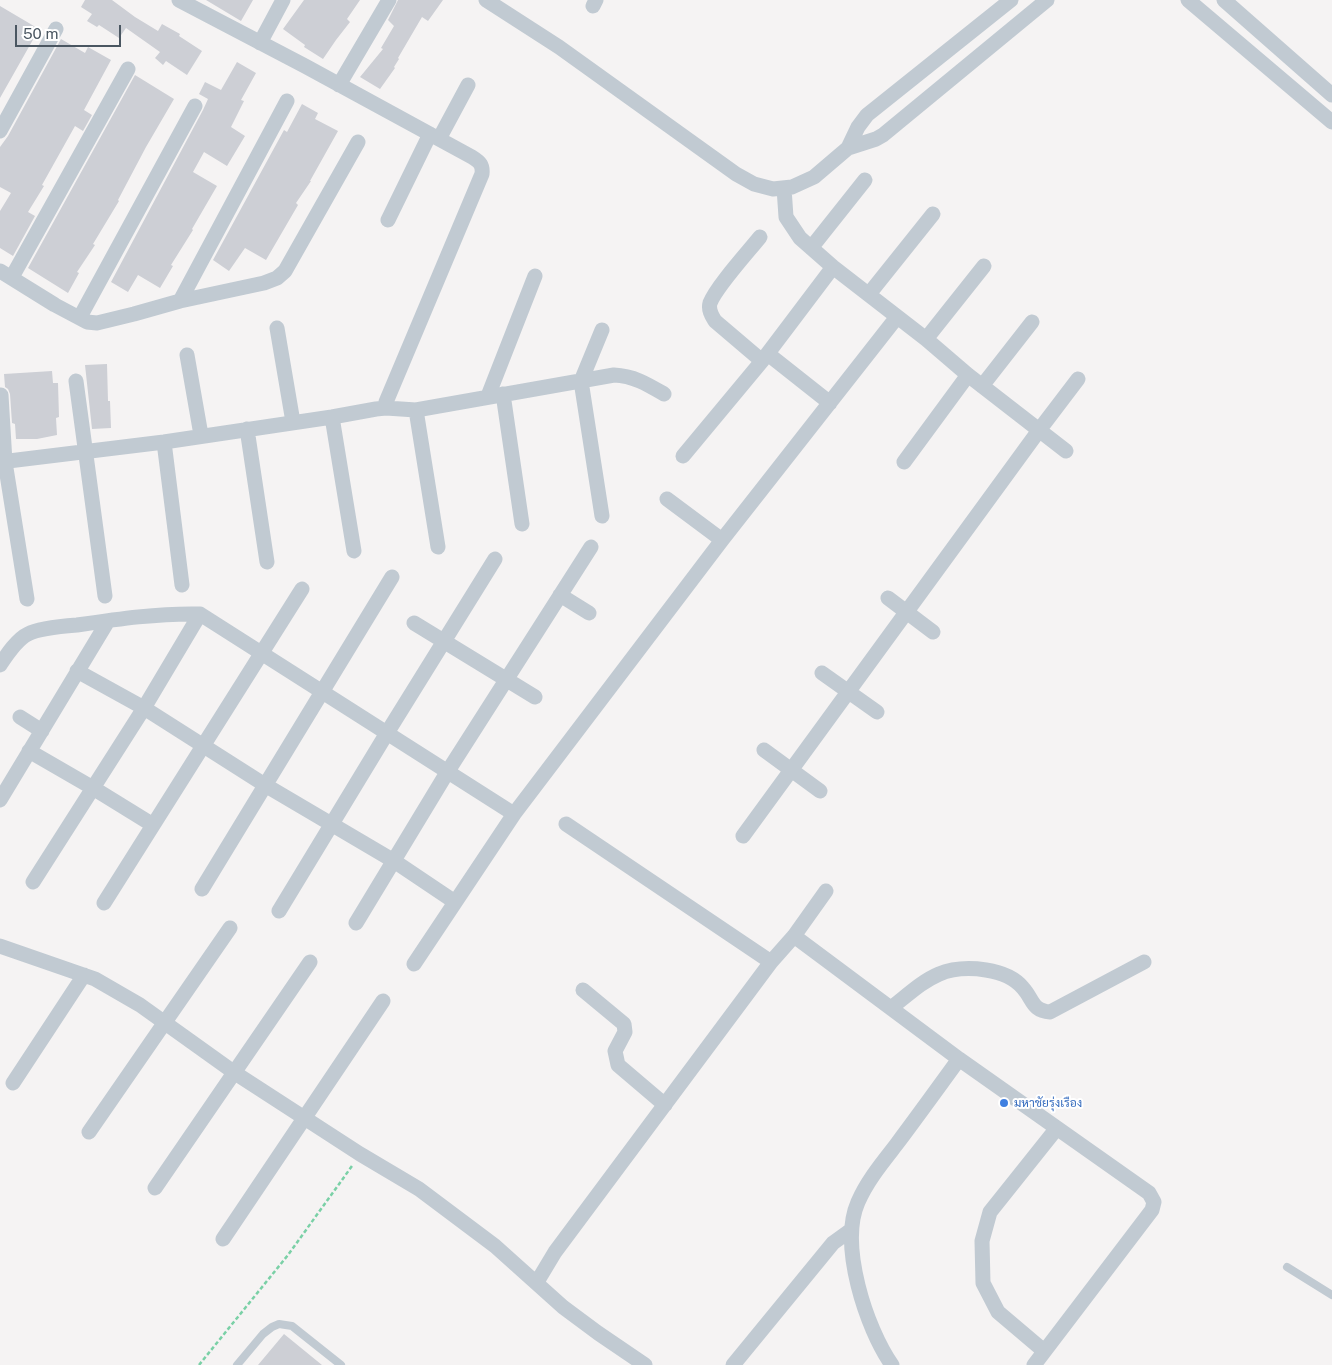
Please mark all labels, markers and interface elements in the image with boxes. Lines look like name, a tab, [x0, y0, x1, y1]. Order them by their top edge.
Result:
scale bar	[18, 15, 124, 47]
text: 50 m	[23, 25, 58, 42]
place label: มหาชัยรุ่งเรือง	[1014, 1096, 1082, 1110]
marker: มหาชัยรุ่งเรือง	[998, 1097, 1010, 1109]

